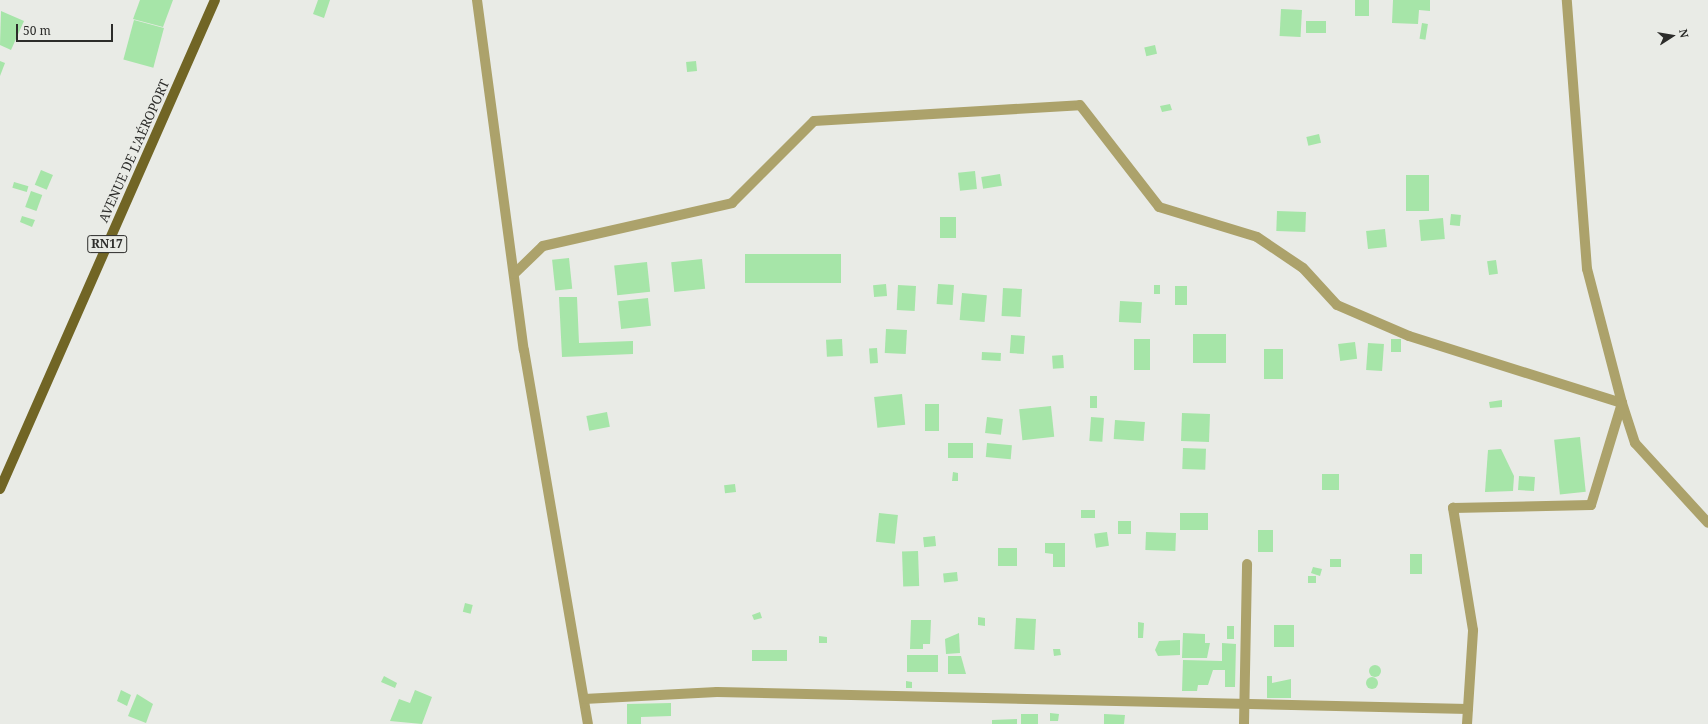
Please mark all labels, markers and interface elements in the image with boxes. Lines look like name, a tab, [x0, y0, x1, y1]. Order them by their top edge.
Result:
scale bar	[18, 16, 115, 42]
north arrow	[1652, 16, 1692, 56]
text: 50 m	[23, 22, 51, 39]
text: N	[1676, 28, 1692, 39]
street label: AVENUE DE L'AÉROPORT	[95, 77, 173, 225]
road number: RN17	[87, 234, 127, 254]

